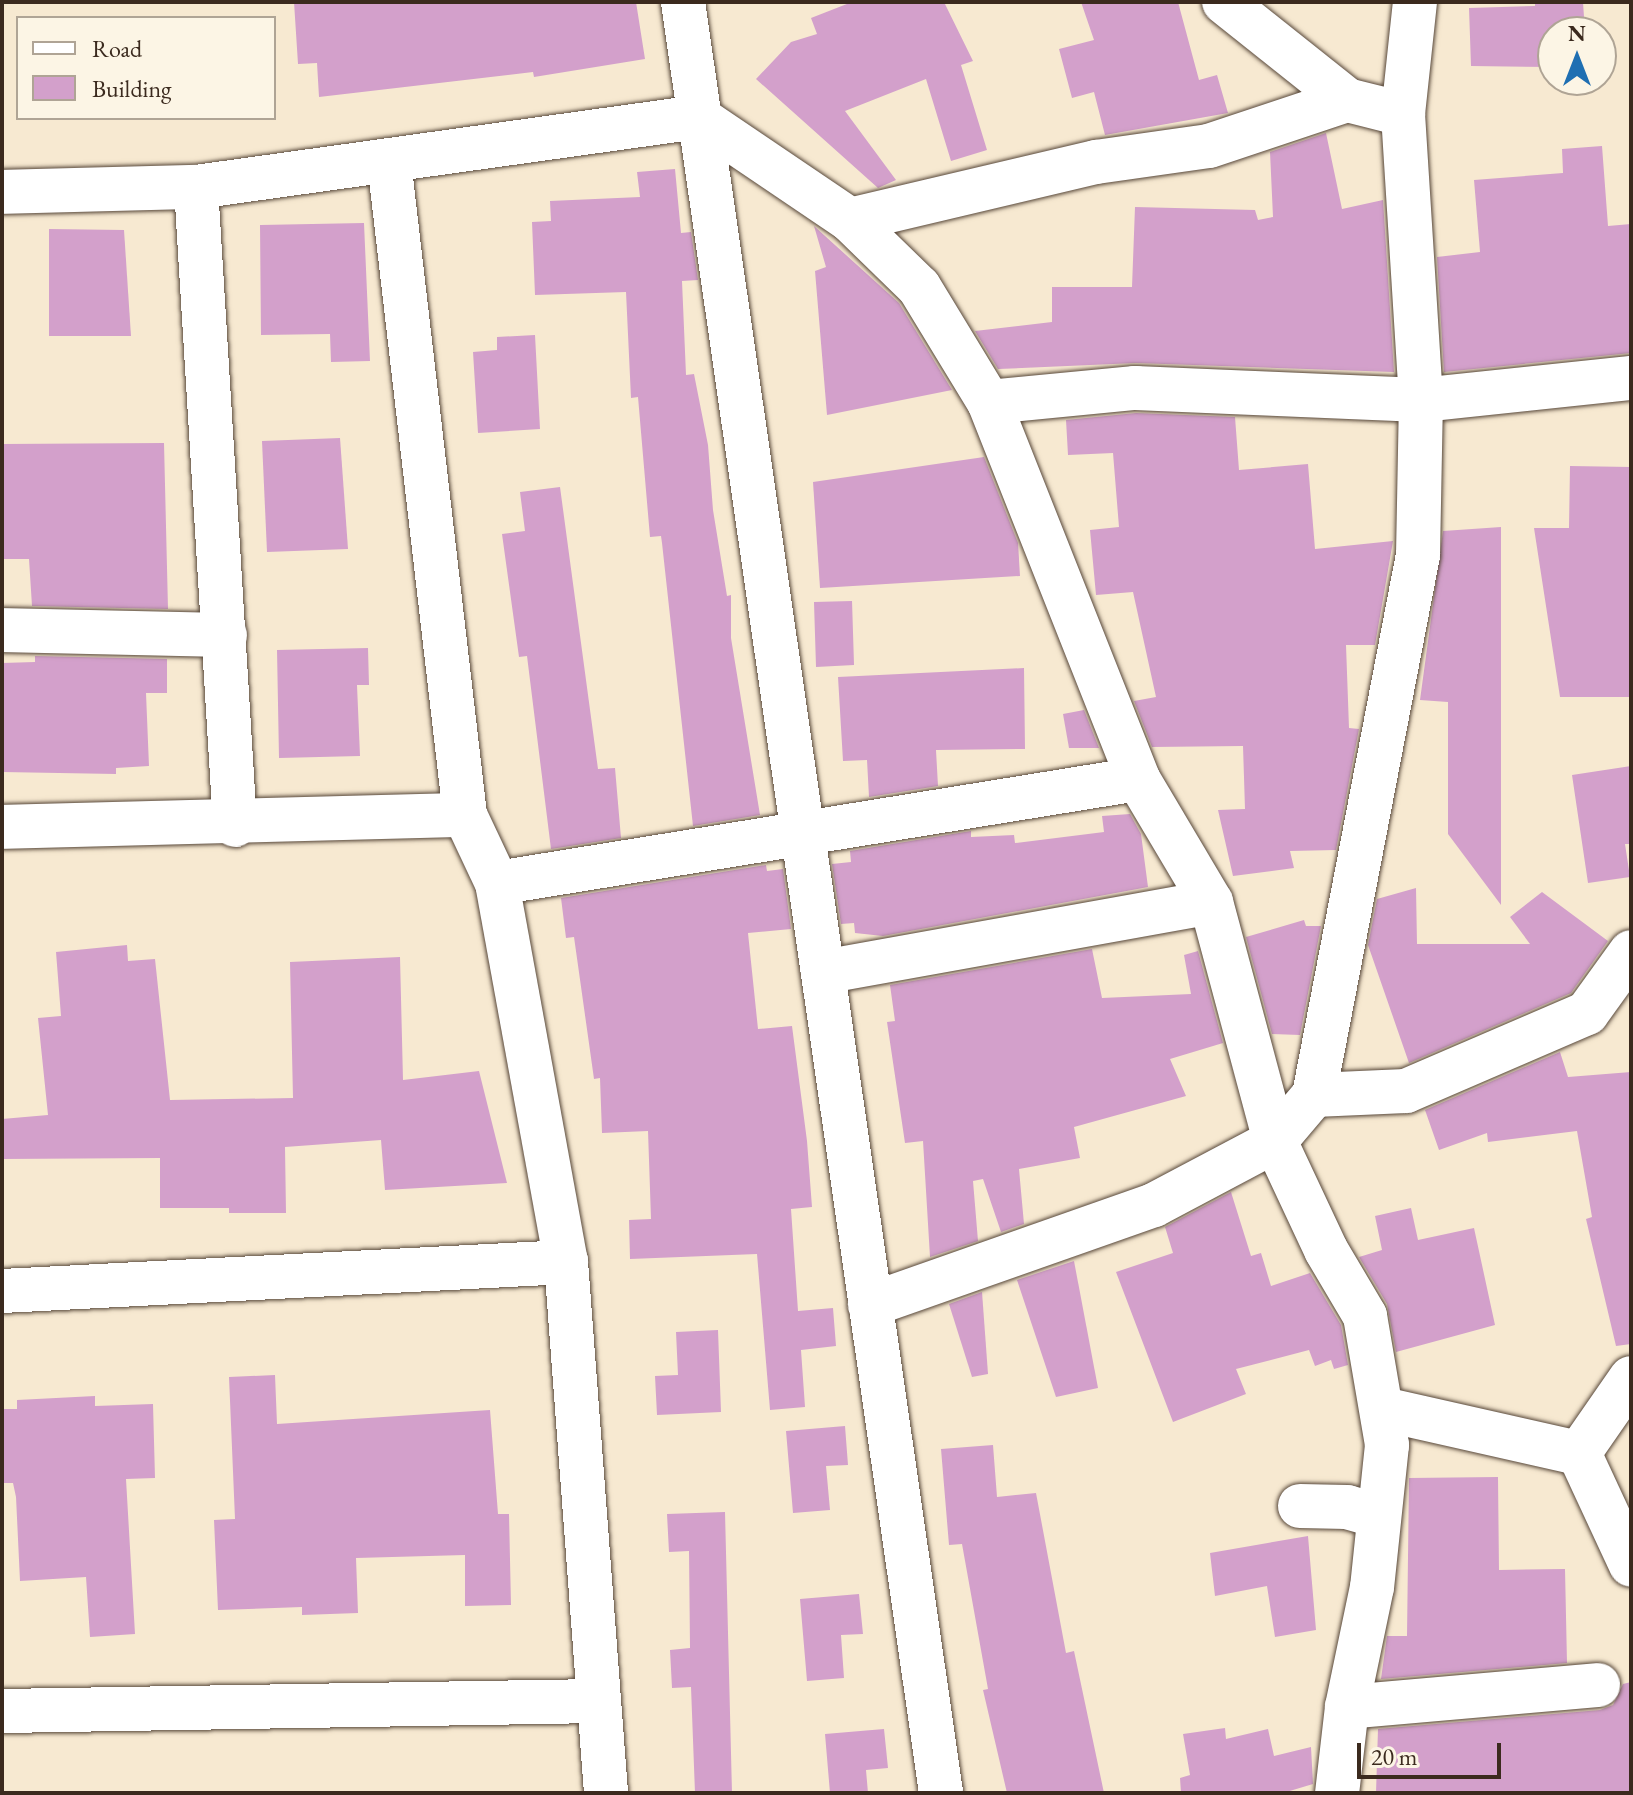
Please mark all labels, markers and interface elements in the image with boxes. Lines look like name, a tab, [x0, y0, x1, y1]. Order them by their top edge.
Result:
legend	[16, 16, 276, 120]
north arrow	[1537, 16, 1617, 96]
text: N	[1568, 19, 1586, 48]
text: Road	[92, 33, 142, 64]
text: Building	[92, 73, 172, 104]
scale bar	[1361, 1727, 1505, 1777]
text: 20 m	[1371, 1741, 1418, 1772]

